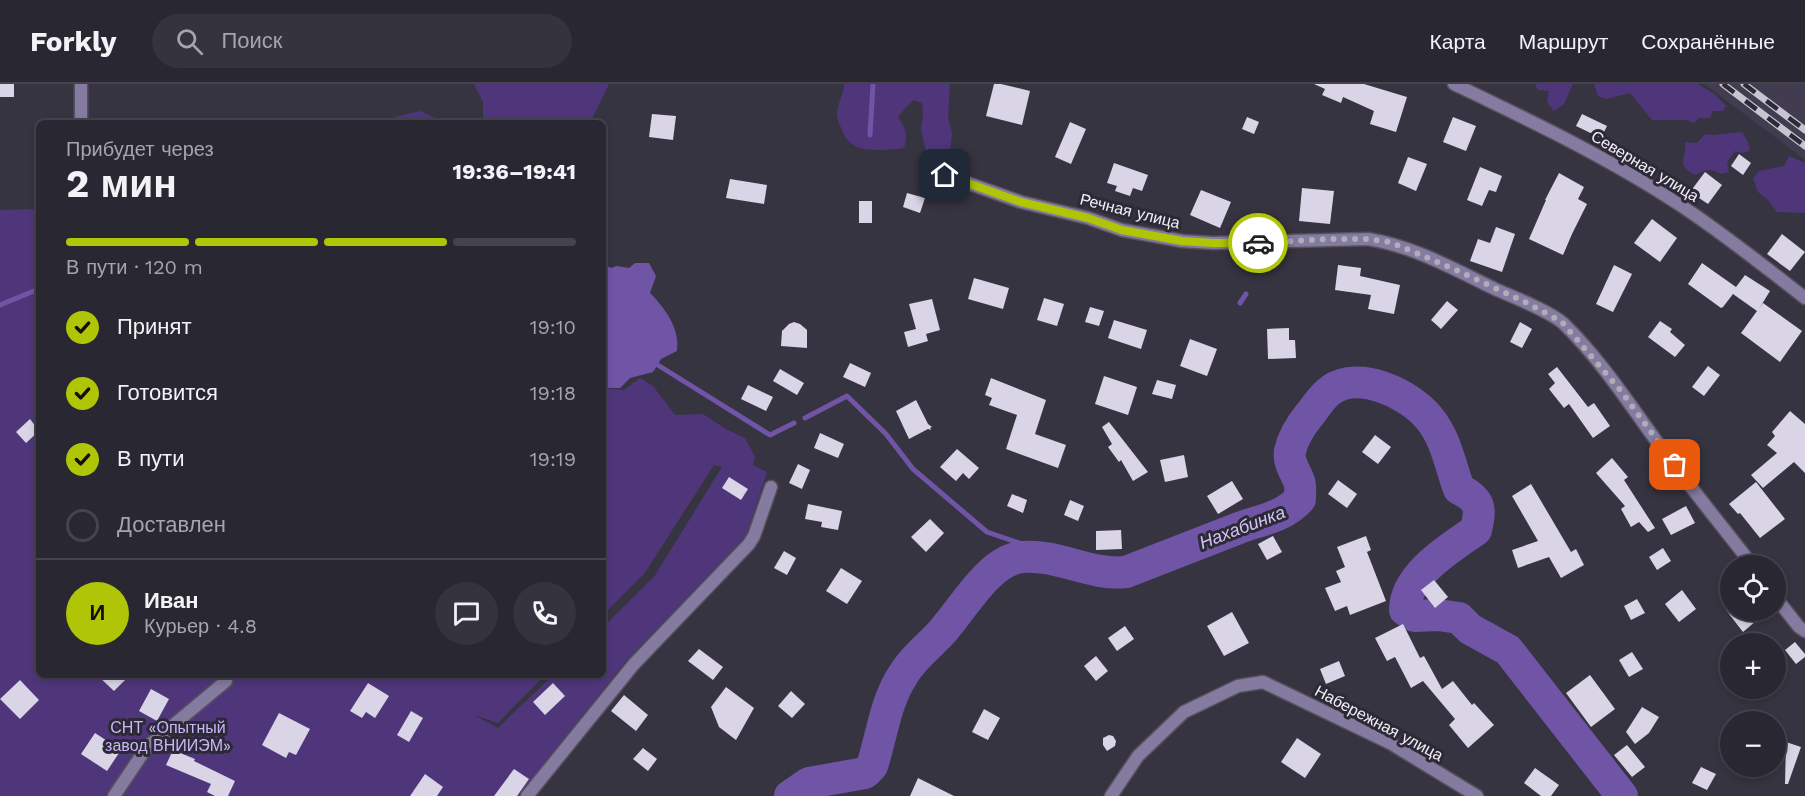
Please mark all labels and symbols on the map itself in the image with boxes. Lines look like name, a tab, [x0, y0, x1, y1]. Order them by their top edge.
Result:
street label: Северная улица	[1588, 126, 1702, 206]
pin	[919, 149, 970, 200]
street label: Речная улица	[1078, 189, 1182, 233]
courier	[1228, 213, 1288, 273]
pin	[1649, 439, 1700, 490]
water label: Нахабинка	[1196, 501, 1288, 553]
street label: Набережная улица	[1312, 681, 1446, 765]
park label: СНТ «Опытный завод ВНИИЭМ»	[105, 718, 231, 755]

